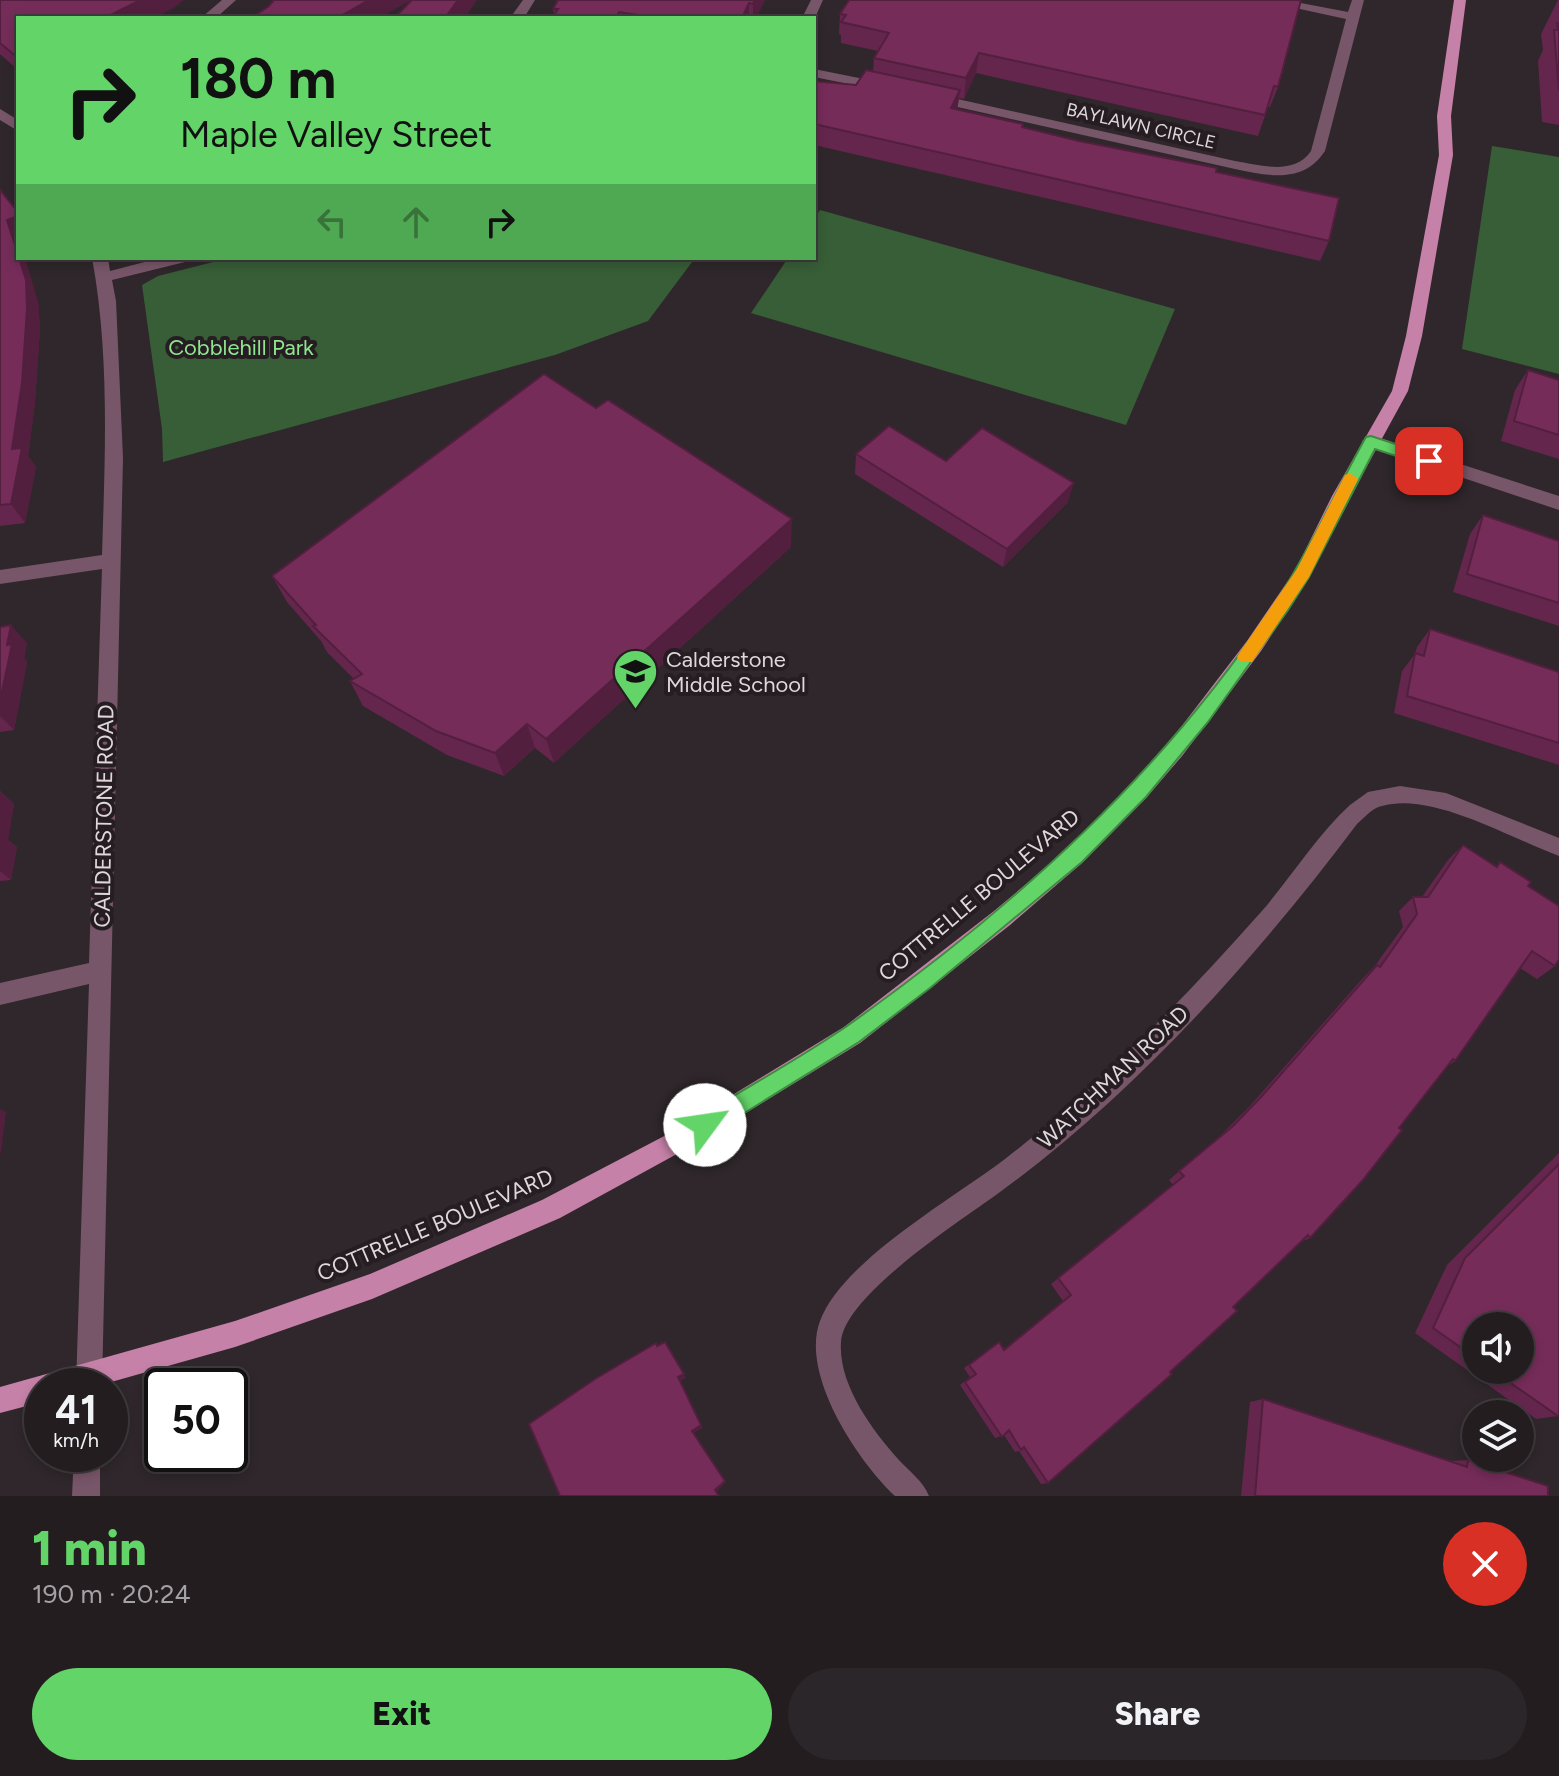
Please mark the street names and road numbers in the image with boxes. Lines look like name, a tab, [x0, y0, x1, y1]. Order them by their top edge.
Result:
street label: BAYLAWN CIRCLE	[1064, 98, 1218, 154]
street label: CALDERSTONE ROAD	[89, 704, 119, 928]
street label: COTTRELLE BOULEVARD	[873, 803, 1085, 987]
street label: WATCHMAN ROAD	[1032, 1000, 1194, 1154]
street label: COTTRELLE BOULEVARD	[313, 1163, 557, 1287]

